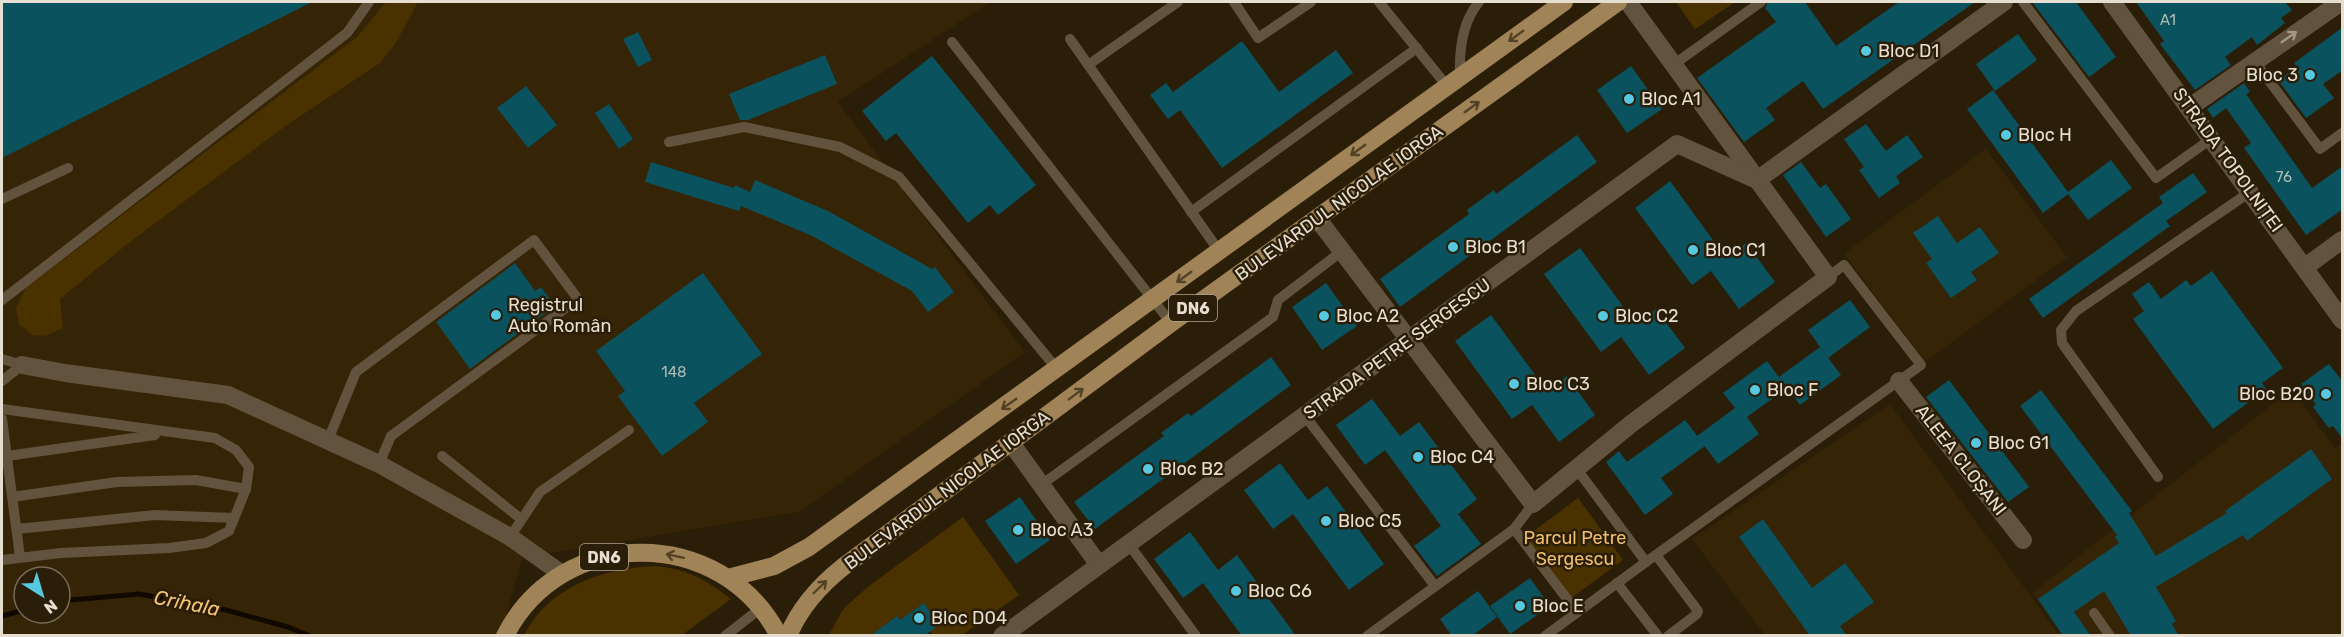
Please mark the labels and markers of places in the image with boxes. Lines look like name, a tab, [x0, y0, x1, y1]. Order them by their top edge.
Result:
place label: Bloc D1	[1878, 40, 1939, 62]
marker: Bloc D1	[1859, 44, 1873, 58]
place label: Bloc 3	[2246, 64, 2298, 86]
marker: Bloc 3	[2303, 68, 2317, 82]
place label: Bloc A1	[1641, 88, 1701, 110]
marker: Bloc A1	[1622, 92, 1636, 106]
place label: Bloc H	[2018, 124, 2072, 146]
marker: Bloc H	[1999, 128, 2013, 142]
place label: Bloc B1	[1465, 236, 1526, 258]
place label: Bloc C1	[1705, 239, 1766, 261]
marker: Bloc B1	[1446, 240, 1460, 254]
marker: Bloc C1	[1686, 243, 1700, 257]
place label: Registrul Auto Român	[508, 294, 611, 337]
place label: Bloc A2	[1336, 305, 1399, 327]
place label: Bloc C2	[1615, 305, 1679, 327]
marker: Registrul Auto Român	[489, 308, 503, 322]
marker: Bloc A2	[1317, 309, 1331, 323]
marker: Bloc C2	[1596, 309, 1610, 323]
place label: Bloc C3	[1526, 373, 1590, 395]
marker: Bloc C3	[1507, 377, 1521, 391]
place label: Bloc F	[1767, 379, 1819, 401]
marker: Bloc F	[1748, 383, 1762, 397]
place label: Bloc B20	[2239, 383, 2314, 405]
marker: Bloc B20	[2319, 387, 2333, 401]
place label: Bloc G1	[1988, 432, 2049, 454]
marker: Bloc G1	[1969, 436, 1983, 450]
place label: Bloc C4	[1430, 446, 1494, 468]
marker: Bloc C4	[1411, 450, 1425, 464]
place label: Bloc B2	[1160, 458, 1224, 480]
marker: Bloc B2	[1141, 462, 1155, 476]
place label: Bloc C5	[1338, 510, 1402, 532]
marker: Bloc C5	[1319, 514, 1333, 528]
place label: Bloc A3	[1030, 519, 1093, 541]
marker: Bloc A3	[1011, 523, 1025, 537]
place label: Bloc C6	[1248, 580, 1312, 602]
marker: Bloc C6	[1229, 584, 1243, 598]
place label: Bloc E	[1532, 595, 1584, 617]
marker: Bloc E	[1513, 599, 1527, 613]
place label: Bloc D04	[931, 607, 1007, 629]
marker: Bloc D04	[912, 611, 926, 625]

